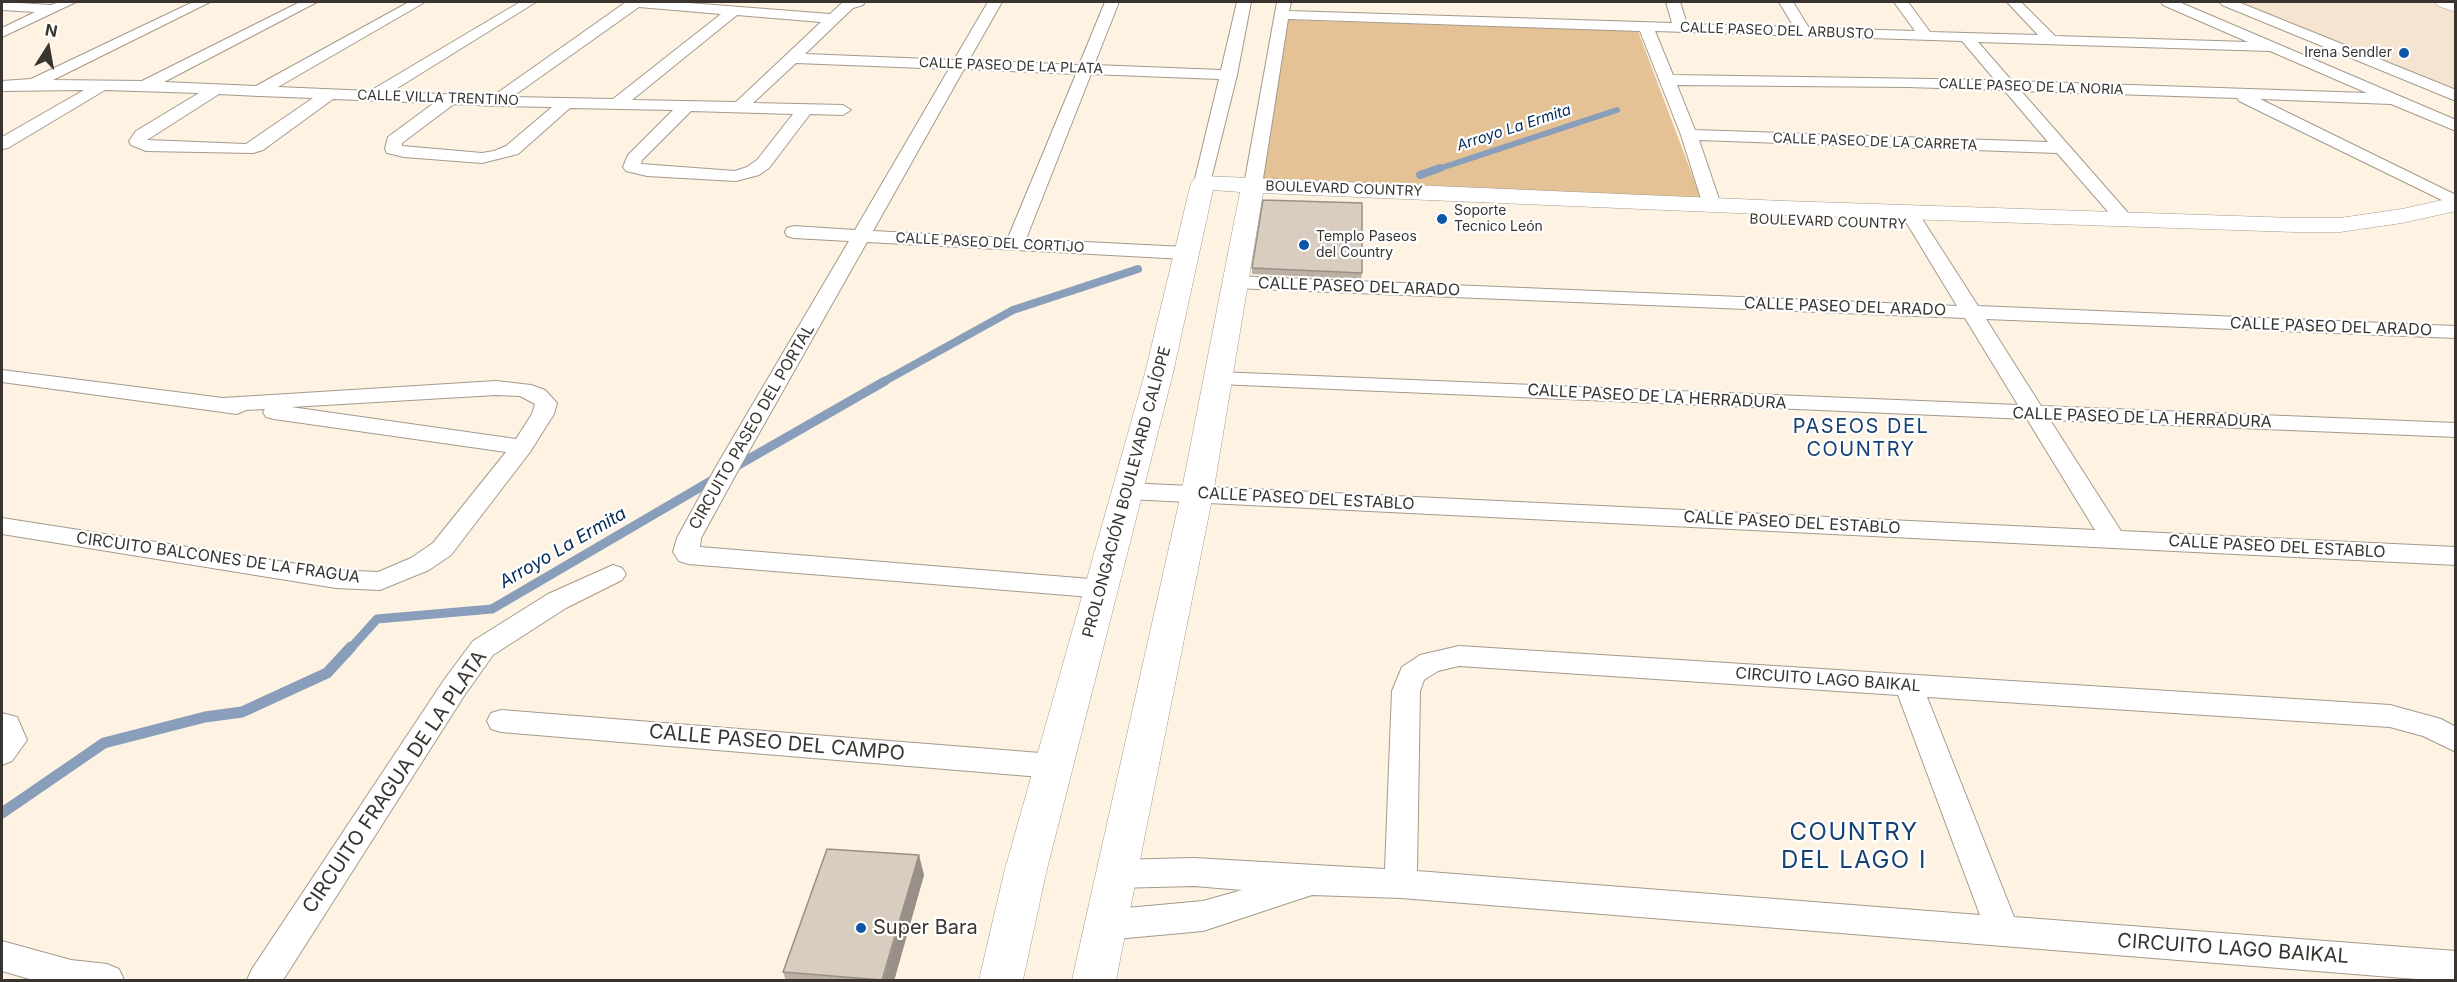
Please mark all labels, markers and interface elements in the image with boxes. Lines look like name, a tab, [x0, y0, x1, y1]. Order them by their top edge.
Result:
north arrow	[18, 18, 78, 78]
text: N	[44, 19, 59, 41]
street label: CALLE PASEO DEL ARBUSTO	[1680, 19, 1874, 43]
place label: Irena Sendler	[2304, 45, 2392, 61]
marker: Irena Sendler	[2397, 46, 2411, 60]
street label: CALLE PASEO DE LA PLATA	[919, 54, 1103, 78]
street label: CALLE PASEO DE LA NORIA	[1938, 75, 2124, 99]
street label: CALLE VILLA TRENTINO	[357, 87, 519, 109]
water label: Arroyo La Ermita	[1454, 101, 1574, 155]
street label: CALLE PASEO DE LA CARRETA	[1772, 130, 1978, 154]
street label: BOULEVARD COUNTRY	[1265, 178, 1423, 200]
place label: Soporte Tecnico León	[1454, 203, 1543, 236]
street label: BOULEVARD COUNTRY	[1749, 211, 1907, 233]
marker: Soporte Tecnico León	[1435, 212, 1449, 226]
place label: Templo Paseos del Country	[1316, 229, 1417, 262]
street label: CALLE PASEO DEL CORTIJO	[895, 230, 1085, 256]
marker: Templo Paseos del Country	[1297, 238, 1311, 252]
street label: CALLE PASEO DEL ARADO	[1258, 274, 1460, 300]
street label: CALLE PASEO DEL ARADO	[1744, 294, 1946, 320]
street label: CALLE PASEO DEL ARADO	[2230, 314, 2432, 340]
street label: CIRCUITO PASEO DEL PORTAL	[685, 321, 819, 533]
street label: PROLONGACIÓN BOULEVARD CALÍOPE	[1079, 344, 1175, 640]
street label: CALLE PASEO DE LA HERRADURA	[1527, 381, 1787, 413]
street label: CALLE PASEO DE LA HERRADURA	[2012, 404, 2272, 432]
district label: PASEOS DEL COUNTRY	[1793, 415, 1929, 462]
street label: CALLE PASEO DEL ESTABLO	[1197, 484, 1415, 514]
water label: Arroyo La Ermita	[496, 503, 630, 593]
street label: CALLE PASEO DEL ESTABLO	[1683, 508, 1901, 538]
street label: CIRCUITO BALCONES DE LA FRAGUA	[75, 529, 361, 587]
street label: CALLE PASEO DEL ESTABLO	[2168, 532, 2386, 562]
street label: CIRCUITO FRAGUA DE LA PLATA	[298, 646, 492, 918]
street label: CIRCUITO LAGO BAIKAL	[1735, 664, 1921, 696]
street label: CALLE PASEO DEL CAMPO	[648, 720, 906, 766]
district label: COUNTRY DEL LAGO I	[1781, 819, 1927, 875]
place label: Super Bara	[873, 916, 978, 940]
marker: Super Bara	[854, 921, 868, 935]
street label: CIRCUITO LAGO BAIKAL	[2116, 929, 2350, 969]

